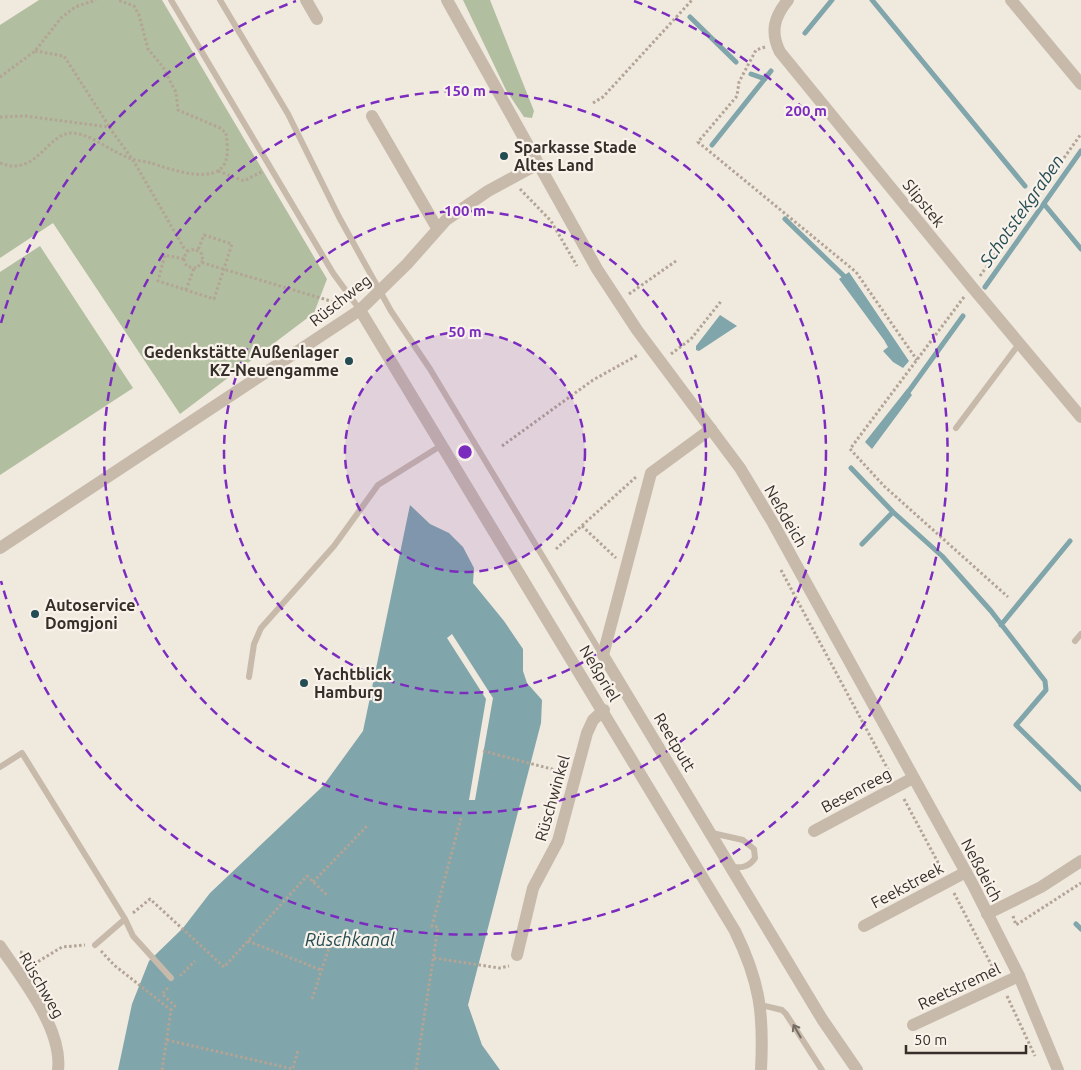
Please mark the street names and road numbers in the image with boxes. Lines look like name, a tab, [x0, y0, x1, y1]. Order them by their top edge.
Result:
street label: Slipstek	[899, 176, 949, 230]
street label: Rüschweg	[306, 270, 374, 330]
street label: Neßdeich	[761, 482, 811, 550]
street label: Neßpriel	[576, 642, 624, 704]
street label: Reetputt	[651, 710, 700, 775]
street label: Rüschwinkel	[531, 753, 573, 843]
street label: Besenreeg	[818, 764, 894, 816]
street label: Neßdeich	[958, 836, 1006, 904]
street label: Feekstreek	[868, 858, 946, 912]
street label: Rüschweg	[16, 949, 68, 1021]
street label: Reetstremel	[915, 959, 1003, 1013]

